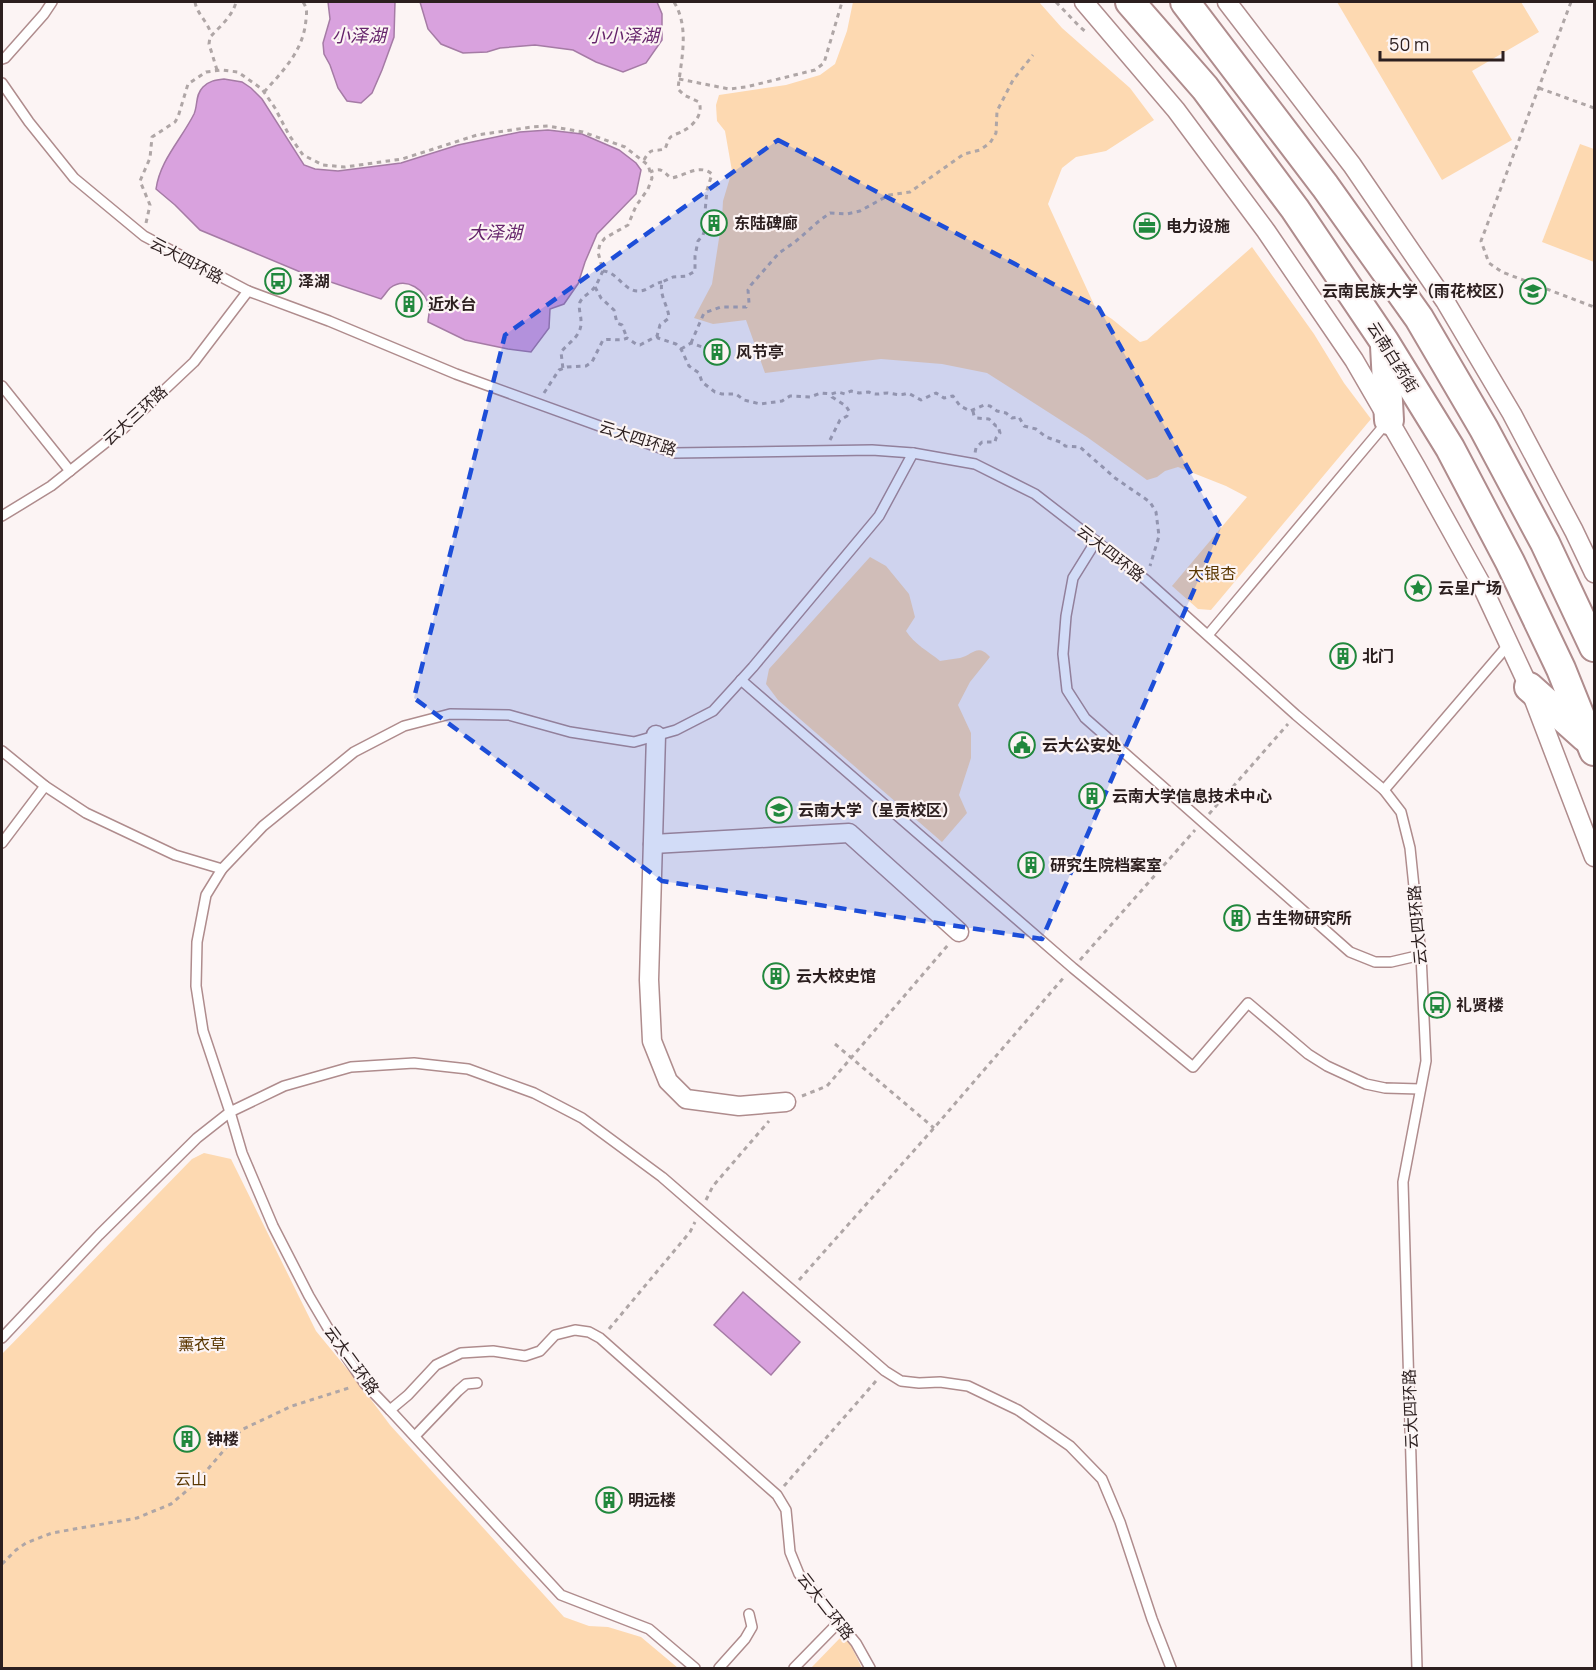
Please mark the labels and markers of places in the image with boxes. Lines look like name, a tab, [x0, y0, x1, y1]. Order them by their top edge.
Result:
building icon: 东陆碑廊	[699, 208, 729, 238]
office icon: 电力设施	[1132, 211, 1162, 241]
place label: 东陆碑廊	[734, 212, 798, 234]
place label: 电力设施	[1166, 215, 1230, 237]
bus stop icon: 泽湖	[263, 266, 293, 296]
place label: 泽湖	[298, 270, 330, 292]
school or university icon: 云南民族大学（雨花校区）	[1518, 276, 1548, 306]
place label: 云南民族大学（雨花校区）	[1322, 280, 1514, 302]
building icon: 近水台	[394, 289, 424, 319]
place label: 近水台	[428, 293, 476, 315]
building icon: 风节亭	[702, 337, 732, 367]
place label: 风节亭	[736, 341, 784, 363]
place icon: 云呈广场	[1403, 573, 1433, 603]
place label: 云呈广场	[1438, 577, 1502, 599]
building icon: 北门	[1328, 641, 1358, 671]
place label: 北门	[1362, 645, 1394, 667]
public building icon: 云大公安处	[1007, 730, 1037, 760]
place label: 云大公安处	[1042, 734, 1122, 756]
building icon: 云南大学信息技术中心	[1077, 781, 1107, 811]
place label: 云南大学信息技术中心	[1112, 785, 1272, 807]
school or university icon: 云南大学（呈贡校区）	[764, 795, 794, 825]
place label: 云南大学（呈贡校区）	[798, 799, 958, 821]
building icon: 研究生院档案室	[1016, 850, 1046, 880]
place label: 研究生院档案室	[1050, 854, 1162, 876]
building icon: 古生物研究所	[1222, 903, 1252, 933]
place label: 古生物研究所	[1256, 907, 1352, 929]
building icon: 云大校史馆	[761, 961, 791, 991]
place label: 云大校史馆	[796, 965, 876, 987]
bus stop icon: 礼贤楼	[1422, 990, 1452, 1020]
place label: 礼贤楼	[1456, 994, 1504, 1016]
building icon: 钟楼	[172, 1424, 202, 1454]
place label: 钟楼	[207, 1428, 239, 1450]
building icon: 明远楼	[594, 1485, 624, 1515]
place label: 明远楼	[628, 1489, 676, 1511]

